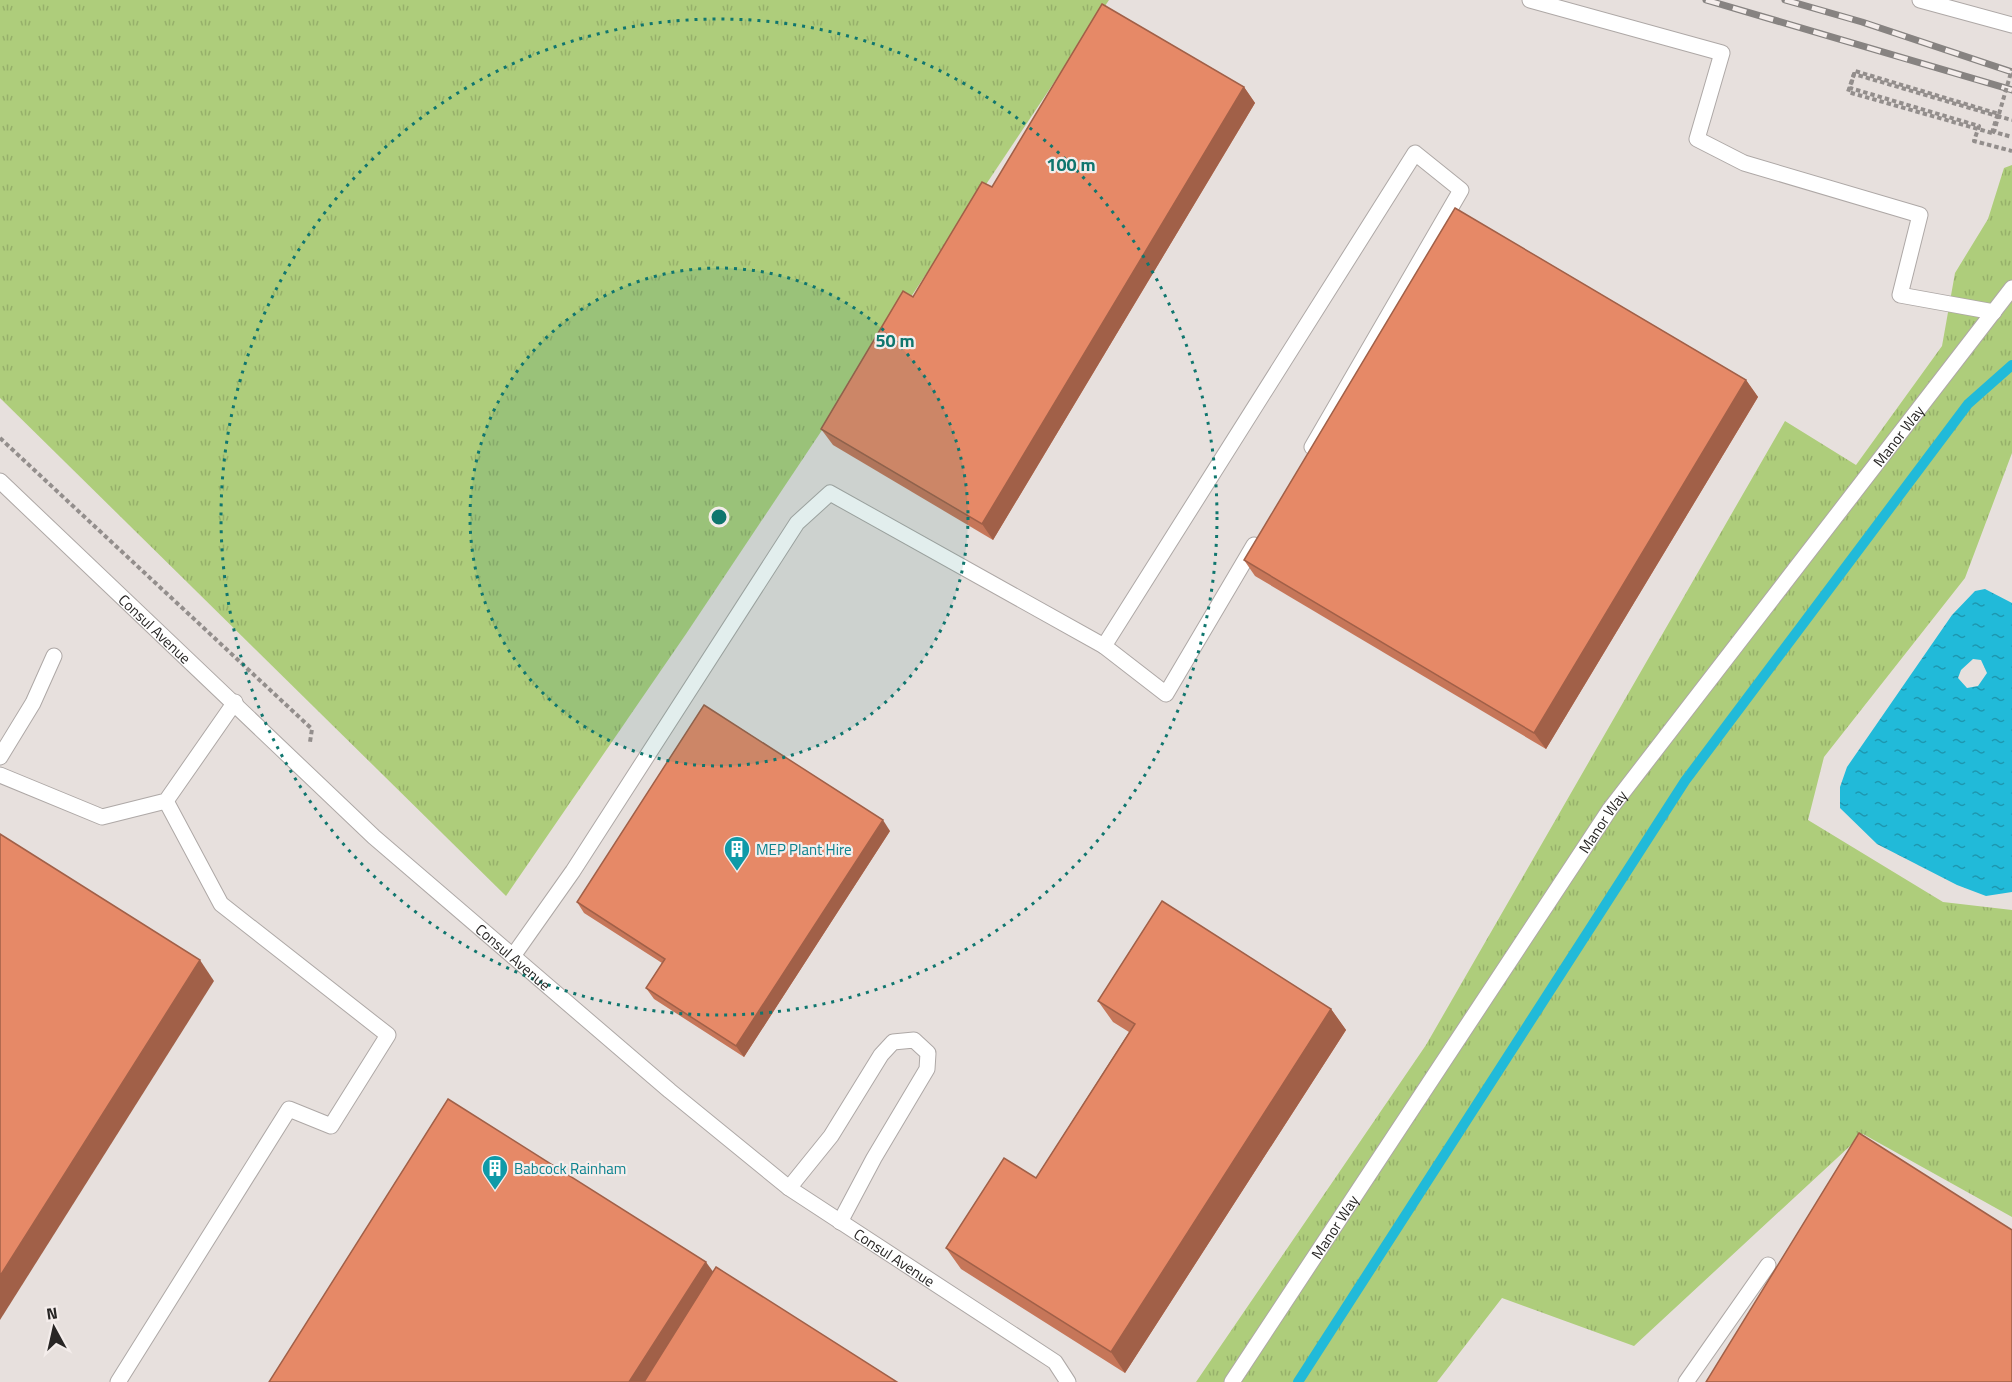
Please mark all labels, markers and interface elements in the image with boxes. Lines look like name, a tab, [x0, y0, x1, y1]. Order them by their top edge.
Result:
text: 100 m	[1046, 151, 1096, 178]
text: 50 m	[875, 327, 915, 354]
street label: Manor Way	[1867, 400, 1929, 471]
centre of rings	[709, 507, 729, 527]
street label: Consul Avenue	[114, 588, 197, 669]
street label: Manor Way	[1573, 785, 1632, 858]
building icon: MEP Plant Hire	[722, 834, 752, 872]
place label: MEP Plant Hire	[756, 838, 852, 861]
street label: Consul Avenue	[471, 918, 556, 996]
building icon: Babcock Rainham	[480, 1153, 510, 1191]
place label: Babcock Rainham	[514, 1157, 626, 1180]
street label: Manor Way	[1305, 1190, 1364, 1263]
street label: Consul Avenue	[849, 1222, 940, 1292]
north arrow	[24, 1298, 84, 1358]
text: N	[45, 1300, 59, 1326]

